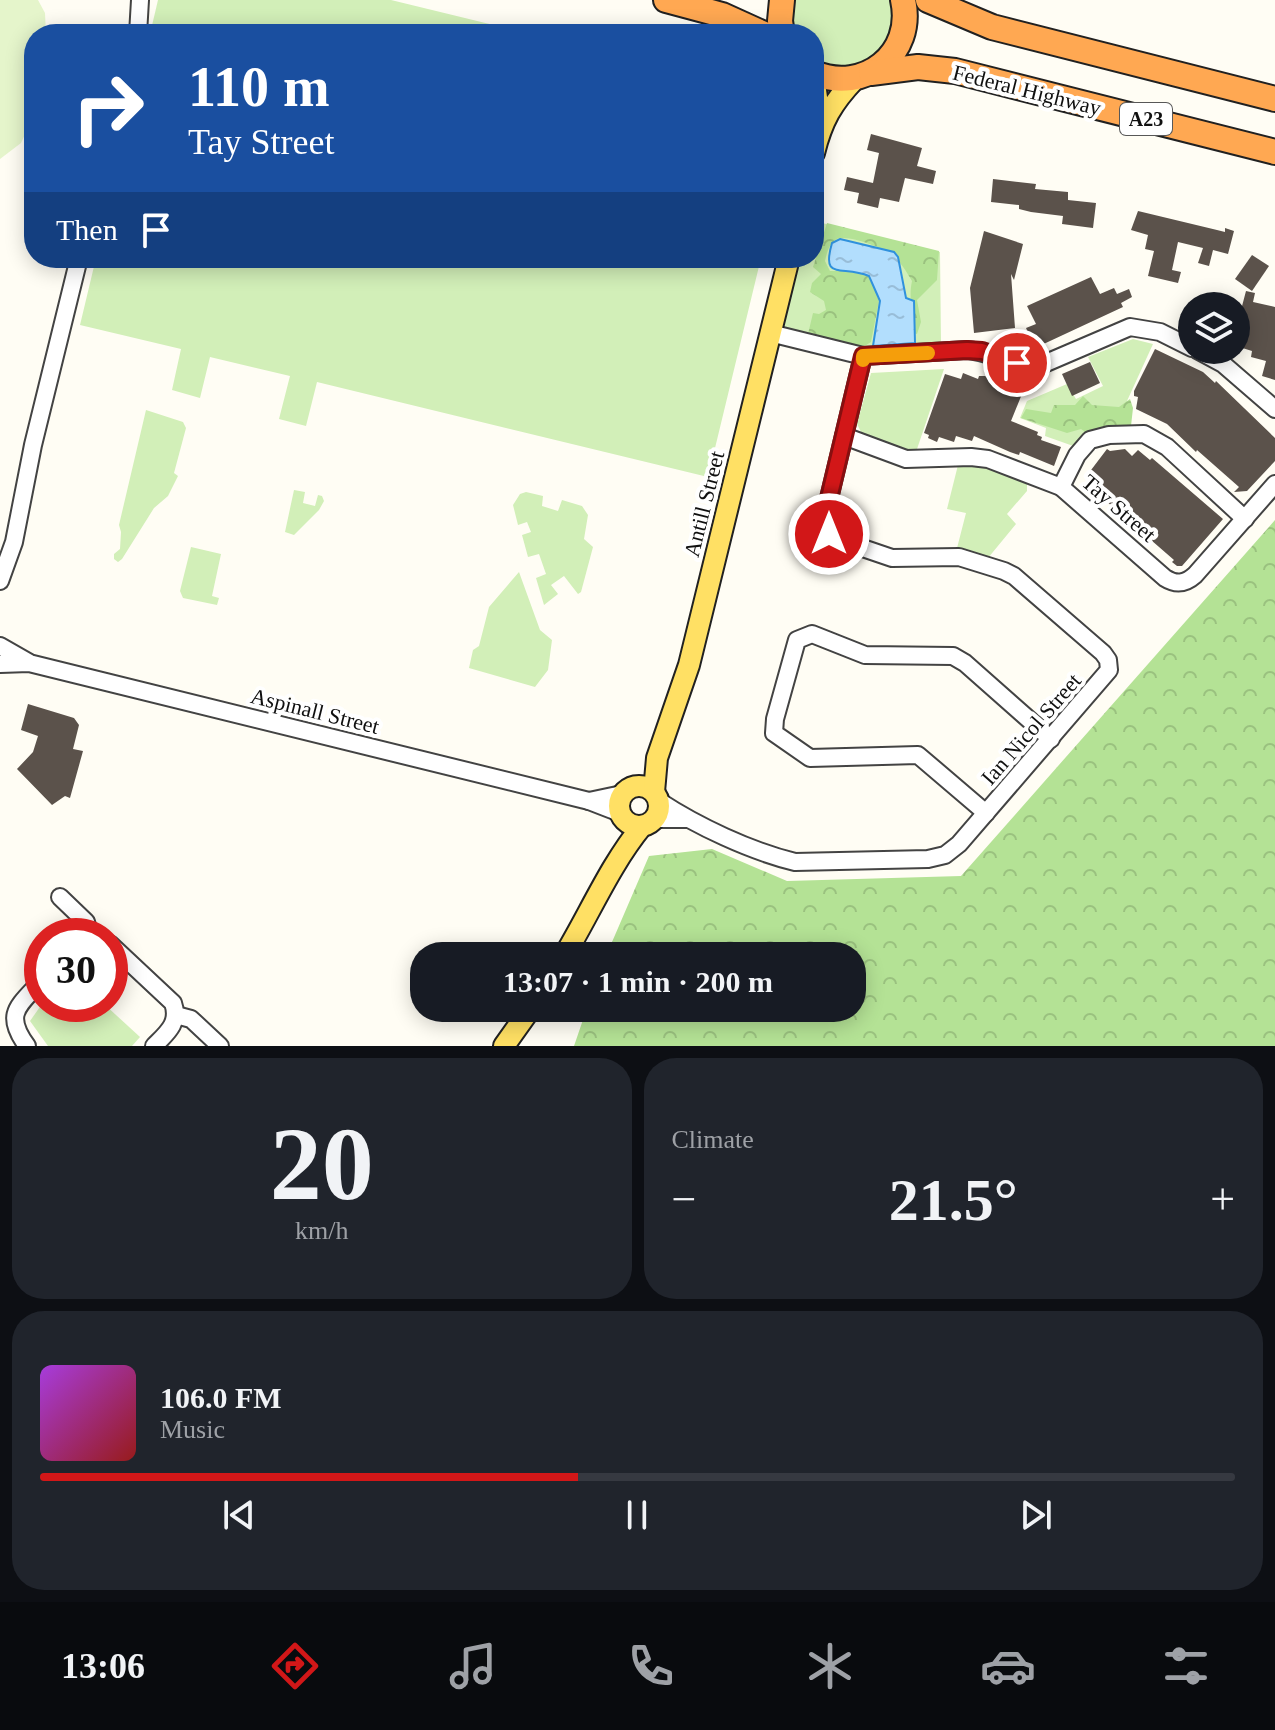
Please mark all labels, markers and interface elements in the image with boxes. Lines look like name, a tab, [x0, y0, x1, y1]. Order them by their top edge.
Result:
icon: right	[56, 56, 160, 160]
text: 110 m	[188, 56, 330, 118]
street label: Federal Highway	[950, 59, 1104, 121]
road number: A23	[1120, 103, 1172, 135]
text: Tay Street	[188, 122, 334, 162]
icon: arrive	[134, 208, 178, 252]
text: Then	[56, 213, 118, 246]
map controls	[1178, 292, 1250, 364]
button: layers	[1178, 292, 1250, 364]
pin	[983, 329, 1051, 397]
icon: arrive	[995, 341, 1039, 385]
street label: Antill Street	[679, 449, 729, 559]
street label: Tay Street	[1077, 469, 1161, 547]
position arrow	[787, 492, 871, 576]
street label: Ian Nicol Street	[976, 668, 1086, 790]
street label: Aspinall Street	[248, 683, 382, 739]
speed limit sign: 30	[24, 918, 128, 1022]
text: 13:07 · 1 min · 200 m	[503, 965, 773, 998]
text: 20	[270, 1106, 374, 1221]
text: Climate	[672, 1125, 754, 1154]
text: 21.5°	[889, 1167, 1018, 1233]
text: −	[672, 1175, 696, 1224]
text: +	[1210, 1175, 1235, 1224]
text: km/h	[295, 1216, 348, 1245]
text: 106.0 FM	[160, 1381, 282, 1414]
text: Music	[160, 1415, 225, 1444]
icon: previous	[217, 1493, 261, 1537]
icon: pause	[615, 1493, 659, 1537]
icon: next	[1014, 1493, 1058, 1537]
icon: directions	[267, 1638, 323, 1694]
icon: music	[445, 1638, 501, 1694]
icon: phone	[623, 1638, 679, 1694]
icon: climate	[802, 1638, 858, 1694]
icon: car	[980, 1638, 1036, 1694]
icon: filters	[1158, 1638, 1214, 1694]
text: 13:06	[61, 1646, 145, 1686]

